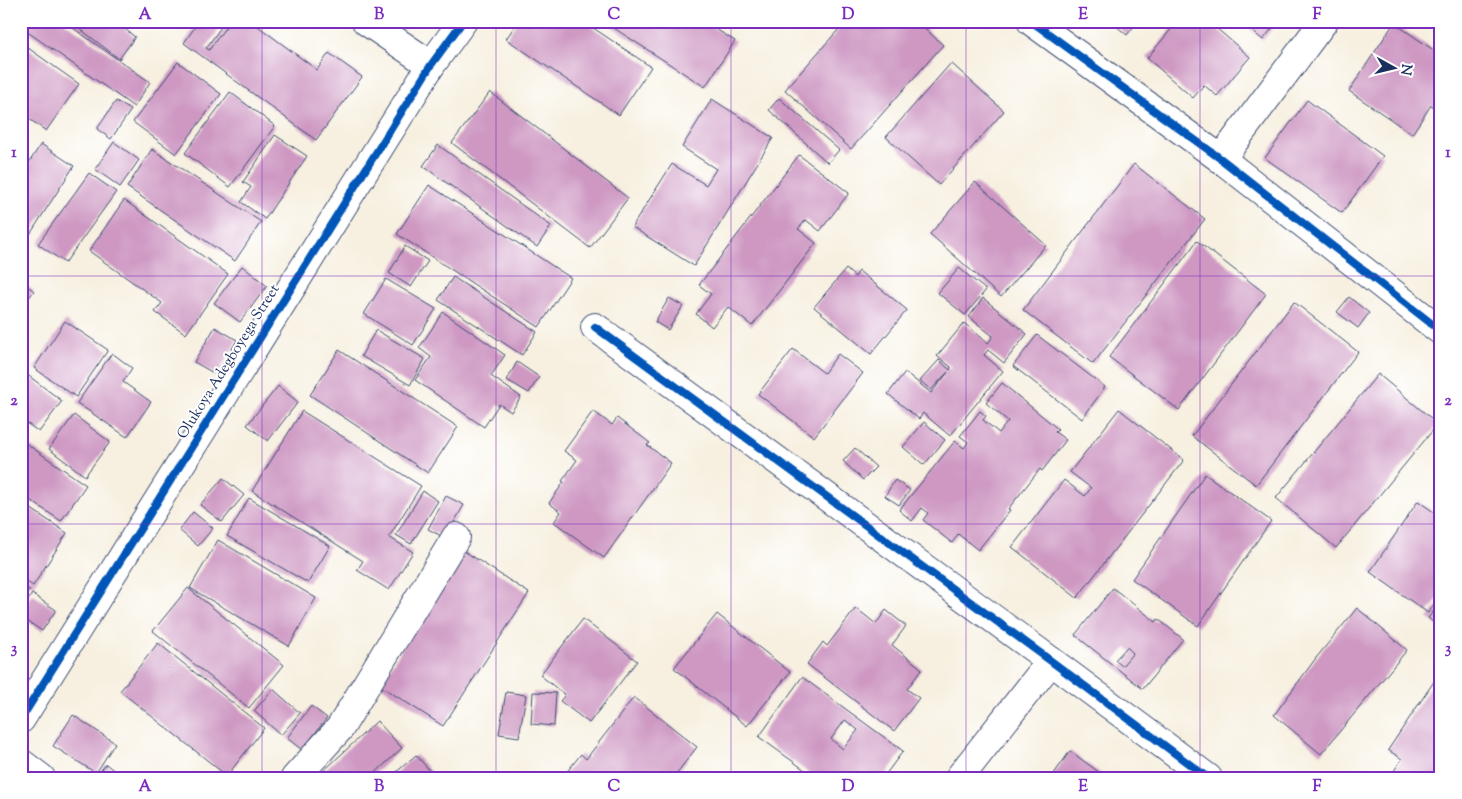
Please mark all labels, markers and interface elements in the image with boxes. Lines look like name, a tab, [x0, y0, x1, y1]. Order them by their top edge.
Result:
text: A	[139, 4, 152, 27]
text: B	[374, 4, 384, 27]
text: C	[608, 4, 621, 27]
text: D	[842, 4, 855, 27]
text: E	[1078, 4, 1088, 27]
text: F	[1313, 4, 1322, 27]
north arrow	[1370, 42, 1420, 92]
text: N	[1394, 63, 1416, 76]
text: 1	[11, 142, 17, 165]
text: 1	[1445, 142, 1451, 165]
street label: Olukoya Adegboyega Street	[173, 281, 285, 443]
text: 2	[10, 390, 18, 413]
text: 2	[1444, 390, 1452, 413]
text: 3	[11, 638, 18, 661]
text: 3	[1445, 638, 1452, 661]
text: A	[139, 776, 152, 799]
text: B	[374, 776, 384, 799]
text: C	[608, 776, 621, 799]
text: D	[842, 776, 855, 799]
text: E	[1078, 776, 1088, 799]
text: F	[1313, 776, 1322, 799]

